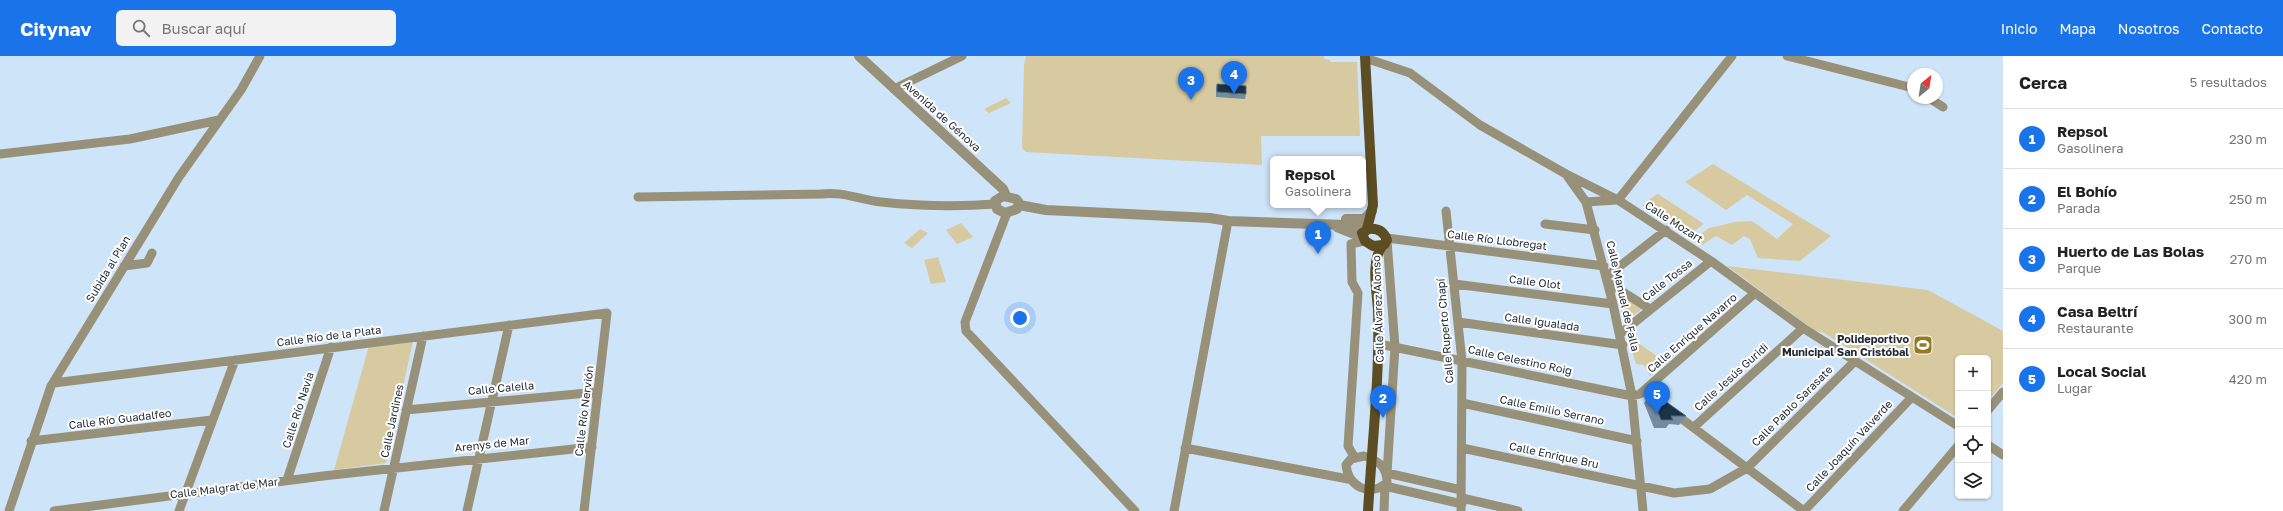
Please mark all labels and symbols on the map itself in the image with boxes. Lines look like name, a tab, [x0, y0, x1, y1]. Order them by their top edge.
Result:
pin: 4	[1221, 61, 1247, 94]
pin: 3	[1178, 67, 1204, 100]
north arrow	[1907, 68, 1943, 104]
street label: Avenida de Génova	[901, 77, 984, 154]
street label: Calle Mozart	[1643, 198, 1706, 245]
pin: 1	[1305, 221, 1331, 254]
street label: Calle Río Llobregat	[1446, 227, 1548, 252]
street label: Subida al Plan	[83, 233, 133, 304]
street label: Calle Manuel de Falla	[1604, 239, 1643, 353]
street label: Calle Álvarez Alonso	[1369, 255, 1386, 363]
street label: Calle Tossa	[1639, 256, 1694, 303]
street label: Calle Olot	[1508, 272, 1562, 291]
street label: Calle Ruperto Chapí	[1433, 277, 1456, 384]
street label: Calle Enrique Navarro	[1644, 290, 1739, 375]
your location	[1010, 308, 1030, 328]
street label: Calle Igualada	[1504, 310, 1580, 333]
street label: Calle Río de la Plata	[276, 323, 382, 348]
place label: Polideportivo Municipal San Cristóbal	[1782, 332, 1909, 358]
sports icon: Polideportivo Municipal San Cristóbal	[1912, 334, 1934, 356]
street label: Calle Jesús Guridi	[1691, 340, 1770, 413]
street label: Calle Celestino Roig	[1467, 342, 1573, 377]
street label: Calle Pablo Sarasate	[1749, 363, 1835, 449]
street label: Calle Río Nervión	[571, 365, 596, 457]
street label: Calle Río Navia	[279, 370, 316, 450]
street label: Calle Calella	[467, 378, 535, 397]
pin: 5	[1644, 381, 1670, 414]
street label: Calle Jardines	[377, 383, 406, 459]
pin: 2	[1370, 385, 1396, 418]
street label: Calle Emilio Serrano	[1499, 392, 1606, 427]
street label: Calle Joaquín Valverde	[1803, 397, 1894, 494]
street label: Calle Río Guadalfeo	[68, 406, 172, 431]
street label: Arenys de Mar	[454, 433, 531, 454]
street label: Calle Enrique Bru	[1508, 439, 1600, 470]
street label: Calle Malgrat de Mar	[169, 474, 279, 501]

